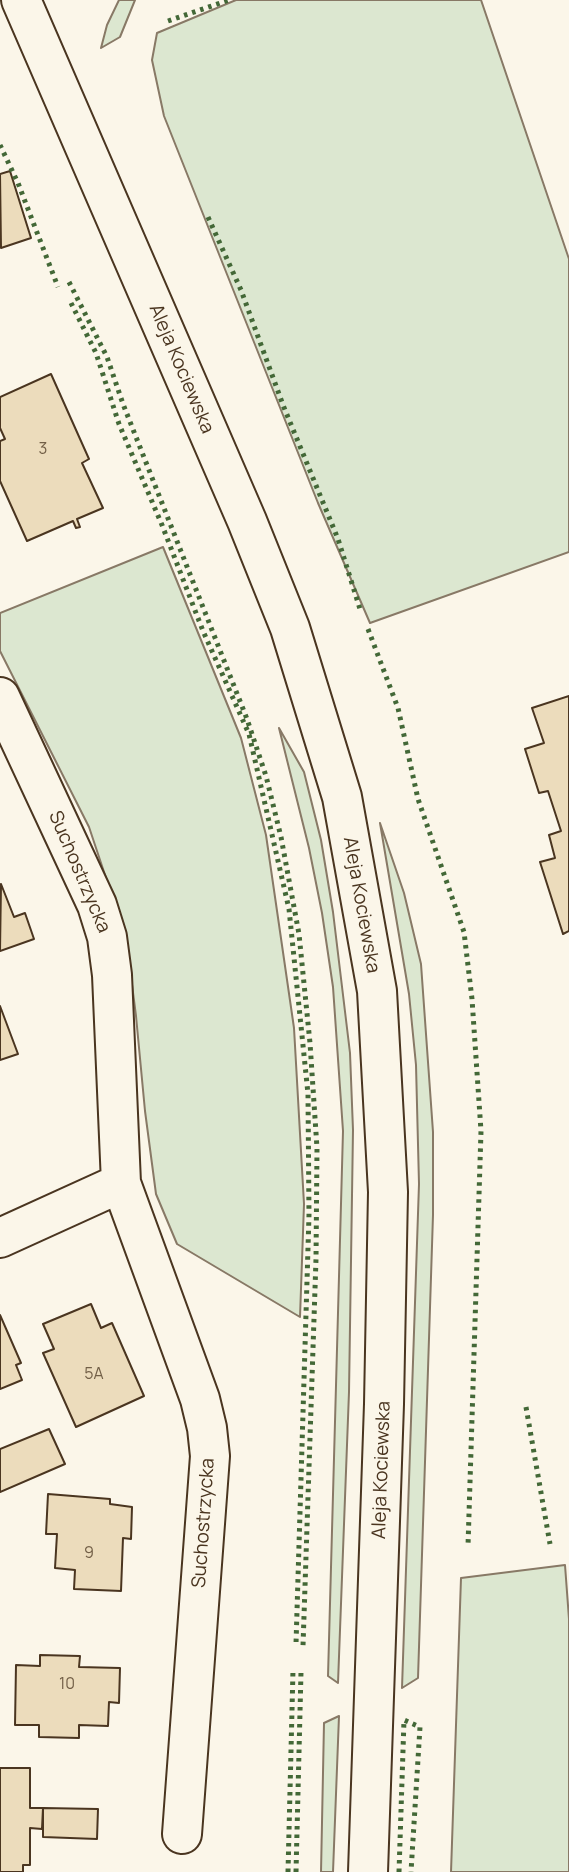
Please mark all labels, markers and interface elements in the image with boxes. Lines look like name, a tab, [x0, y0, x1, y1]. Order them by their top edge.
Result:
street label: Aleja Kociewska	[144, 301, 218, 437]
house number: 3	[39, 440, 47, 460]
street label: Suchostrzycka	[43, 808, 115, 936]
street label: Aleja Kociewska	[338, 835, 384, 975]
house number: 5A	[84, 1365, 104, 1385]
street label: Aleja Kociewska	[368, 1401, 396, 1539]
street label: Suchostrzycka	[188, 1457, 220, 1589]
house number: 9	[84, 1544, 94, 1564]
house number: 10	[59, 1675, 75, 1695]

